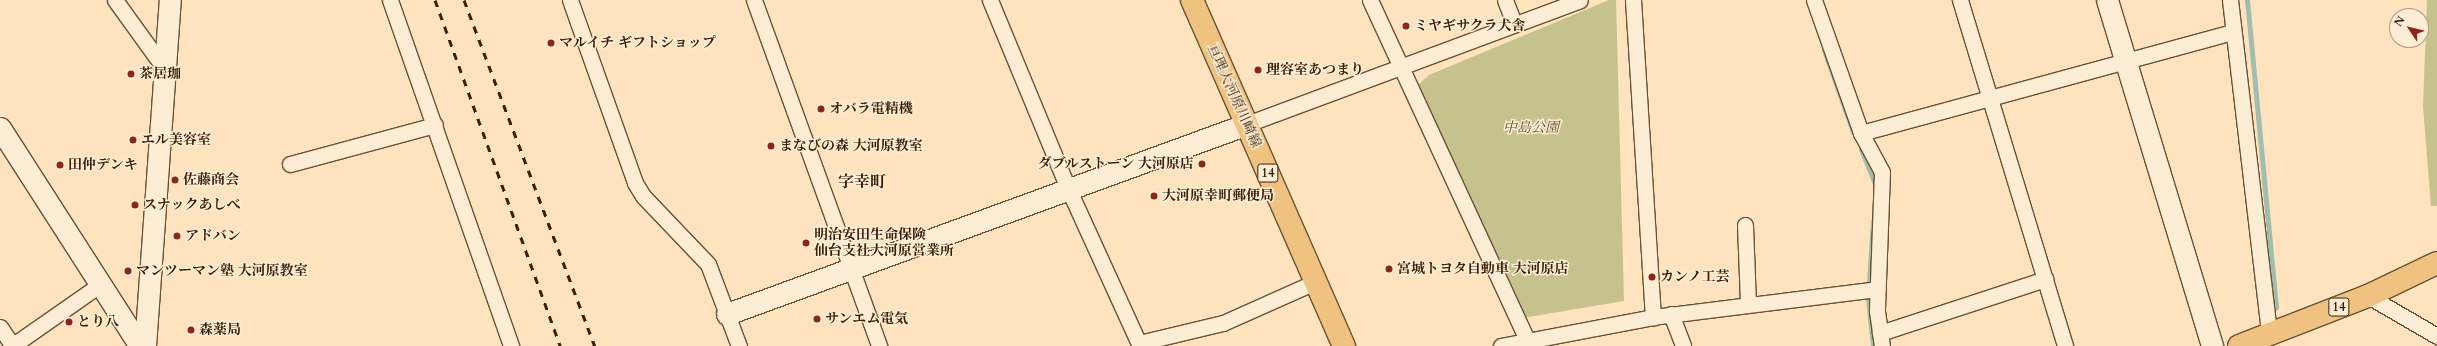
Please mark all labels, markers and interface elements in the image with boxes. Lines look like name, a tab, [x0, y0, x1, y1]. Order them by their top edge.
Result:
north arrow	[2389, 8, 2429, 48]
text: N	[2391, 13, 2408, 30]
place label: ミヤギサクラ犬舎	[1414, 18, 1526, 34]
marker: ミヤギサクラ犬舎	[1401, 21, 1411, 31]
place label: マルイチ ギフトショップ	[559, 35, 717, 51]
marker: マルイチ ギフトショップ	[546, 38, 556, 48]
street label: 亘理大河原川崎線	[1204, 41, 1264, 151]
place label: 理容室あつまり	[1266, 62, 1364, 78]
marker: 理容室あつまり	[1253, 65, 1263, 75]
place label: 茶居珈	[139, 66, 181, 82]
marker: 茶居珈	[126, 69, 136, 79]
place label: オバラ電精機	[829, 101, 913, 117]
marker: オバラ電精機	[816, 104, 826, 114]
park label: 中島公園	[1503, 120, 1559, 136]
place label: エル美容室	[141, 132, 211, 148]
marker: エル美容室	[128, 135, 138, 145]
place label: まなびの森 大河原教室	[779, 138, 923, 154]
marker: まなびの森 大河原教室	[766, 141, 776, 151]
place label: ダブルストーン 大河原店	[1036, 156, 1194, 172]
place label: 田仲デンキ	[68, 157, 138, 173]
marker: ダブルストーン 大河原店	[1197, 159, 1207, 169]
marker: 田仲デンキ	[55, 160, 65, 170]
road number: 14	[1257, 162, 1279, 184]
place label: 佐藤商会	[183, 172, 239, 188]
district label: 字幸町	[838, 172, 886, 192]
marker: 佐藤商会	[170, 175, 180, 185]
place label: 大河原幸町郵便局	[1162, 188, 1274, 204]
marker: 大河原幸町郵便局	[1149, 191, 1159, 201]
place label: スナックあしべ	[143, 197, 241, 213]
marker: スナックあしべ	[130, 200, 140, 210]
place label: 明治安田生命保険 仙台支社大河原営業所	[814, 227, 954, 260]
place label: アドバン	[185, 228, 241, 244]
marker: アドバン	[172, 231, 182, 241]
marker: 明治安田生命保険 仙台支社大河原営業所	[801, 238, 811, 248]
place label: 宮城トヨタ自動車 大河原店	[1397, 261, 1569, 277]
place label: マンツーマン塾 大河原教室	[136, 263, 308, 279]
marker: 宮城トヨタ自動車 大河原店	[1384, 264, 1394, 274]
marker: マンツーマン塾 大河原教室	[123, 266, 133, 276]
place label: カンノ工芸	[1660, 269, 1730, 285]
marker: カンノ工芸	[1647, 272, 1657, 282]
road number: 14	[2328, 296, 2350, 318]
place label: サンエム電気	[825, 311, 909, 327]
place label: とり八	[77, 314, 119, 330]
marker: サンエム電気	[812, 314, 822, 324]
marker: とり八	[64, 317, 74, 327]
place label: 森薬局	[199, 322, 241, 338]
marker: 森薬局	[186, 325, 196, 335]

